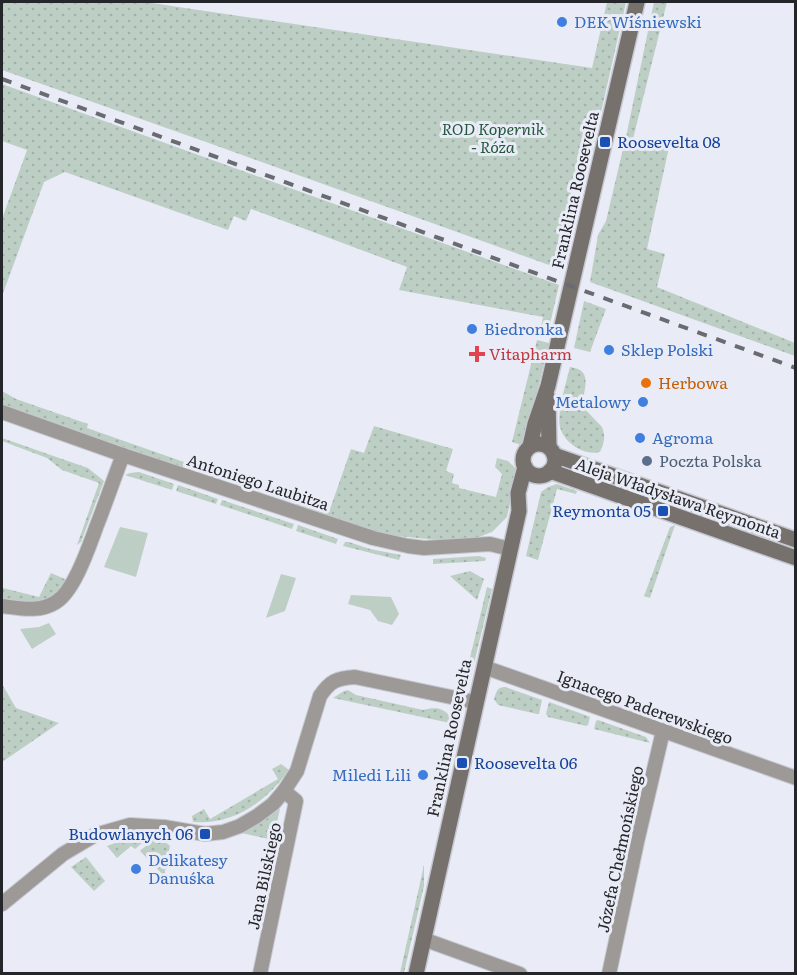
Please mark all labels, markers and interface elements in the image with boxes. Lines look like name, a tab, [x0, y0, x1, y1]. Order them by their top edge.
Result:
place label: DEK Wiśniewski	[574, 9, 701, 33]
marker: DEK Wiśniewski	[555, 15, 569, 29]
street label: Franklina Roosevelta	[544, 108, 604, 271]
park label: ROD Kopernik - Róża	[442, 116, 545, 158]
place label: Roosevelta 08	[617, 129, 721, 153]
marker: Roosevelta 08	[598, 135, 612, 149]
place label: Biedronka	[484, 316, 564, 340]
marker: Biedronka	[465, 322, 479, 336]
place label: Sklep Polski	[621, 337, 713, 361]
place label: Vitapharm	[489, 341, 572, 365]
marker: Sklep Polski	[602, 343, 616, 357]
marker: Vitapharm	[470, 347, 484, 361]
place label: Herbowa	[658, 370, 728, 394]
marker: Herbowa	[639, 376, 653, 390]
place label: Metalowy	[555, 389, 632, 413]
marker: Metalowy	[636, 395, 650, 409]
place label: Agroma	[652, 425, 714, 449]
marker: Agroma	[633, 431, 647, 445]
street label: Antoniego Laubitza	[184, 447, 333, 515]
place label: Poczta Polska	[659, 448, 762, 472]
street label: Aleja Władysława Reymonta	[573, 451, 784, 544]
marker: Poczta Polska	[640, 454, 654, 468]
place label: Reymonta 05	[552, 498, 651, 522]
marker: Reymonta 05	[656, 504, 670, 518]
street label: Franklina Roosevelta	[420, 656, 477, 819]
street label: Ignacego Paderewskiego	[554, 663, 737, 749]
place label: Roosevelta 06	[474, 750, 578, 774]
marker: Roosevelta 06	[455, 756, 469, 770]
place label: Miledi Lili	[332, 762, 411, 786]
street label: Józefa Chełmońskiego	[590, 763, 648, 934]
marker: Miledi Lili	[416, 768, 430, 782]
street label: Jana Bilskiego	[240, 820, 286, 932]
place label: Budowlanych 06	[68, 821, 193, 845]
marker: Budowlanych 06	[198, 827, 212, 841]
place label: Delikatesy Danuśka	[148, 847, 228, 889]
marker: Delikatesy Danuśka	[129, 862, 143, 876]

